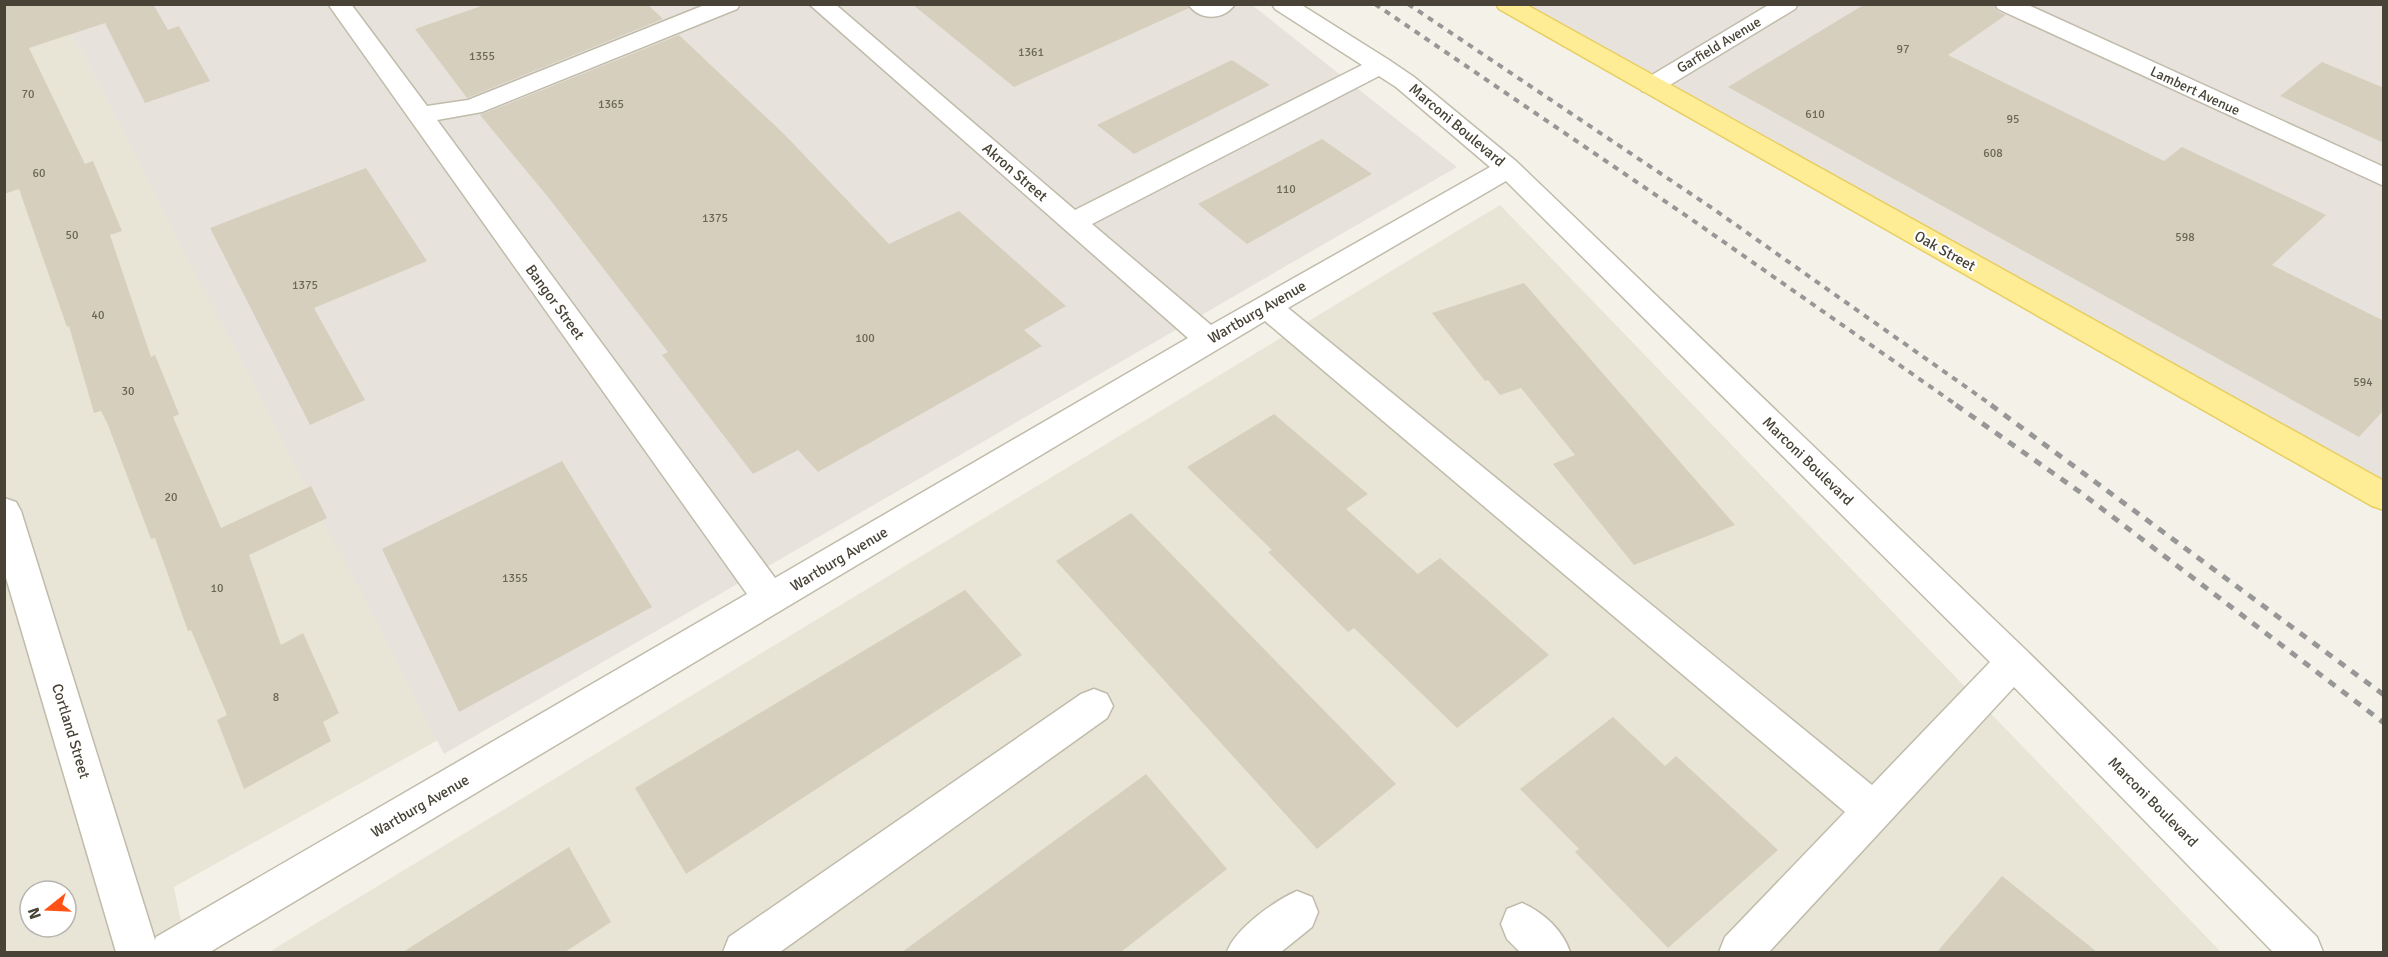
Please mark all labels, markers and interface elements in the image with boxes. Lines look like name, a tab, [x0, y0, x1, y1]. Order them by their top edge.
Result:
street label: Garfield Avenue	[1674, 13, 1764, 77]
house number: 97	[1897, 42, 1909, 57]
house number: 1361	[1018, 45, 1044, 60]
house number: 1355	[469, 49, 495, 64]
street label: Lambert Avenue	[2147, 63, 2243, 119]
street label: Marconi Boulevard	[1405, 80, 1509, 170]
house number: 70	[22, 87, 34, 102]
house number: 1365	[598, 97, 624, 112]
house number: 610	[1805, 107, 1825, 122]
house number: 95	[2007, 112, 2019, 127]
street label: Akron Street	[979, 139, 1051, 205]
house number: 608	[1983, 146, 2003, 161]
house number: 60	[33, 166, 45, 181]
house number: 110	[1276, 182, 1296, 197]
house number: 1375	[702, 211, 728, 226]
street label: Oak Street	[1911, 227, 1979, 275]
house number: 50	[66, 228, 78, 243]
house number: 598	[2175, 230, 2195, 245]
street label: Bangor Street	[522, 261, 588, 343]
street label: Wartburg Avenue	[1205, 277, 1309, 347]
house number: 1375	[292, 278, 318, 293]
house number: 40	[92, 308, 104, 323]
house number: 100	[855, 331, 875, 346]
house number: 594	[2353, 375, 2373, 390]
house number: 30	[122, 384, 134, 399]
street label: Marconi Boulevard	[1759, 413, 1857, 509]
house number: 20	[165, 490, 177, 505]
street label: Wartburg Avenue	[787, 523, 891, 595]
house number: 1355	[502, 571, 528, 586]
house number: 10	[211, 581, 223, 596]
street label: Cortland Street	[48, 681, 94, 781]
house number: 8	[273, 690, 279, 705]
street label: Marconi Boulevard	[2104, 753, 2202, 851]
street label: Wartburg Avenue	[368, 771, 472, 841]
north arrow	[18, 879, 78, 939]
text: N	[23, 905, 46, 922]

